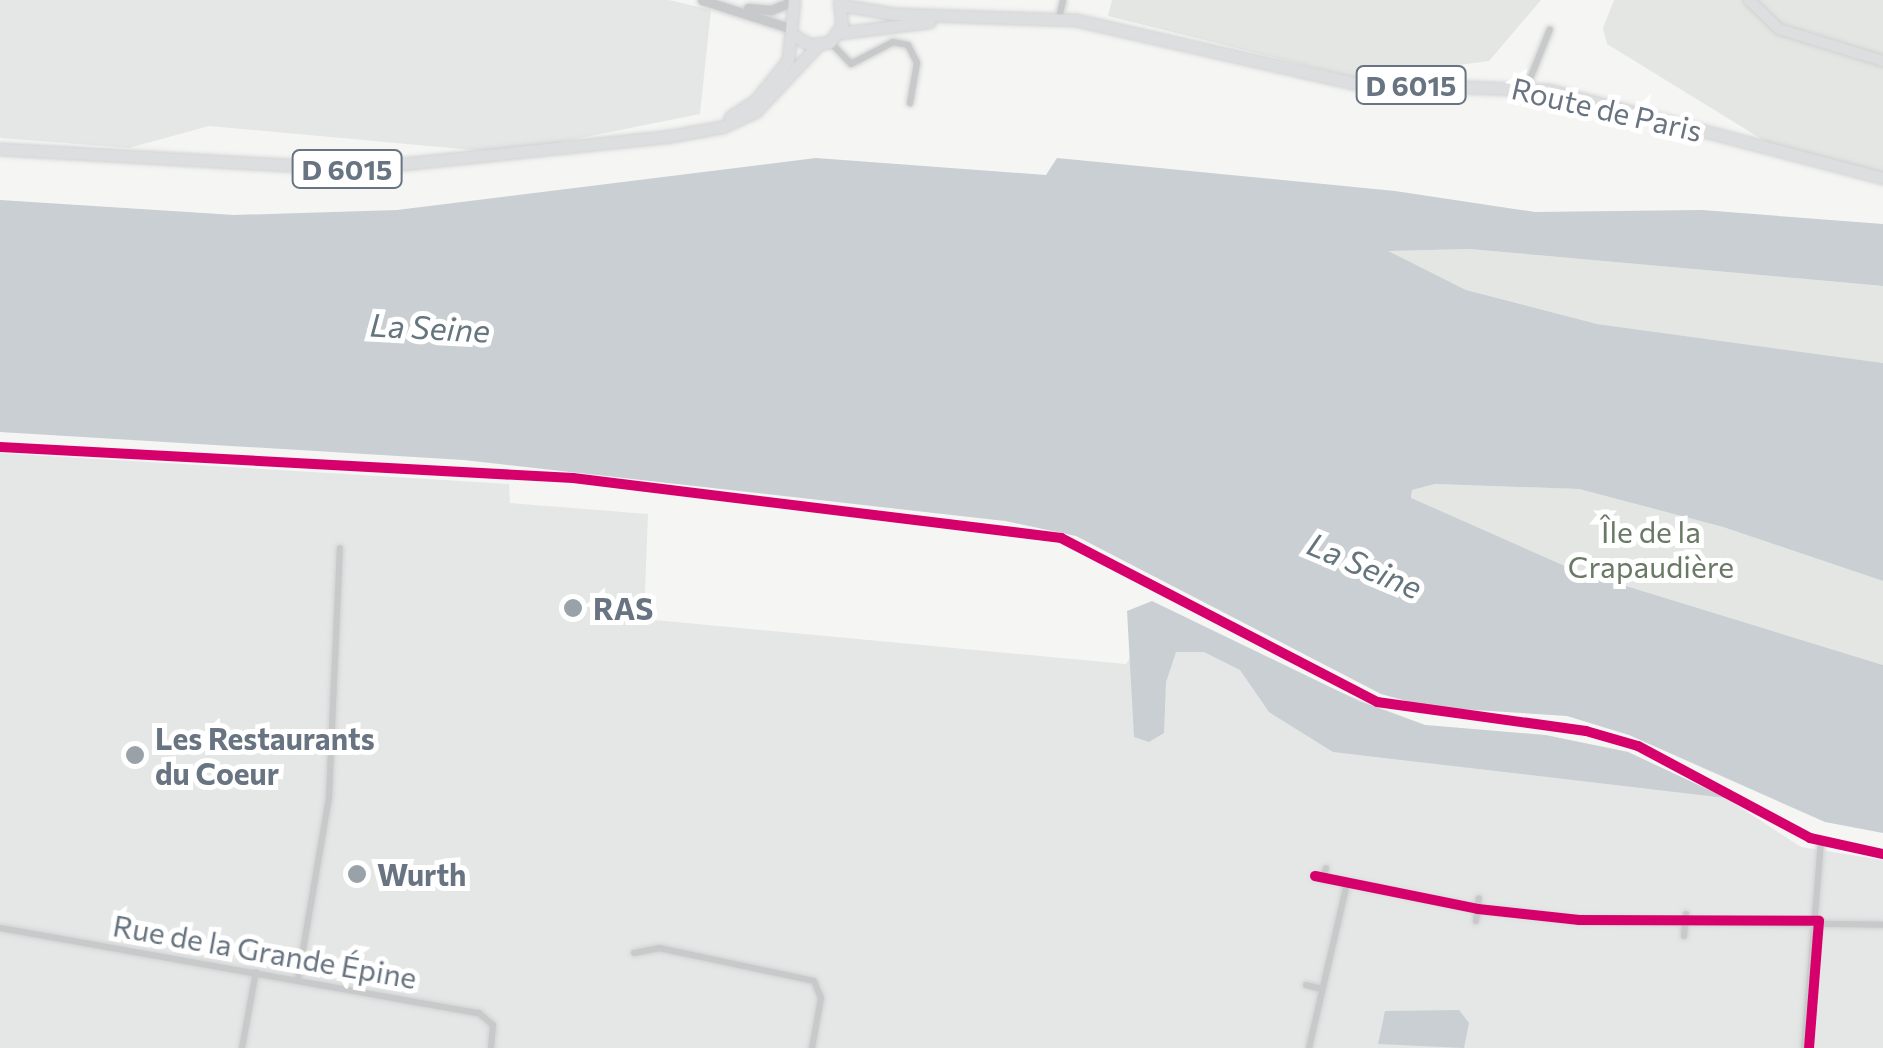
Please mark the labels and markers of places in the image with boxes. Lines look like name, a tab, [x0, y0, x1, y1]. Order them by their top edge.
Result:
place label: RAS	[593, 590, 653, 626]
marker: RAS	[562, 597, 584, 619]
place label: Les Restaurants du Coeur	[155, 720, 375, 790]
marker: Les Restaurants du Coeur	[124, 744, 146, 766]
place label: Wurth	[377, 856, 466, 892]
marker: Wurth	[346, 863, 368, 885]

